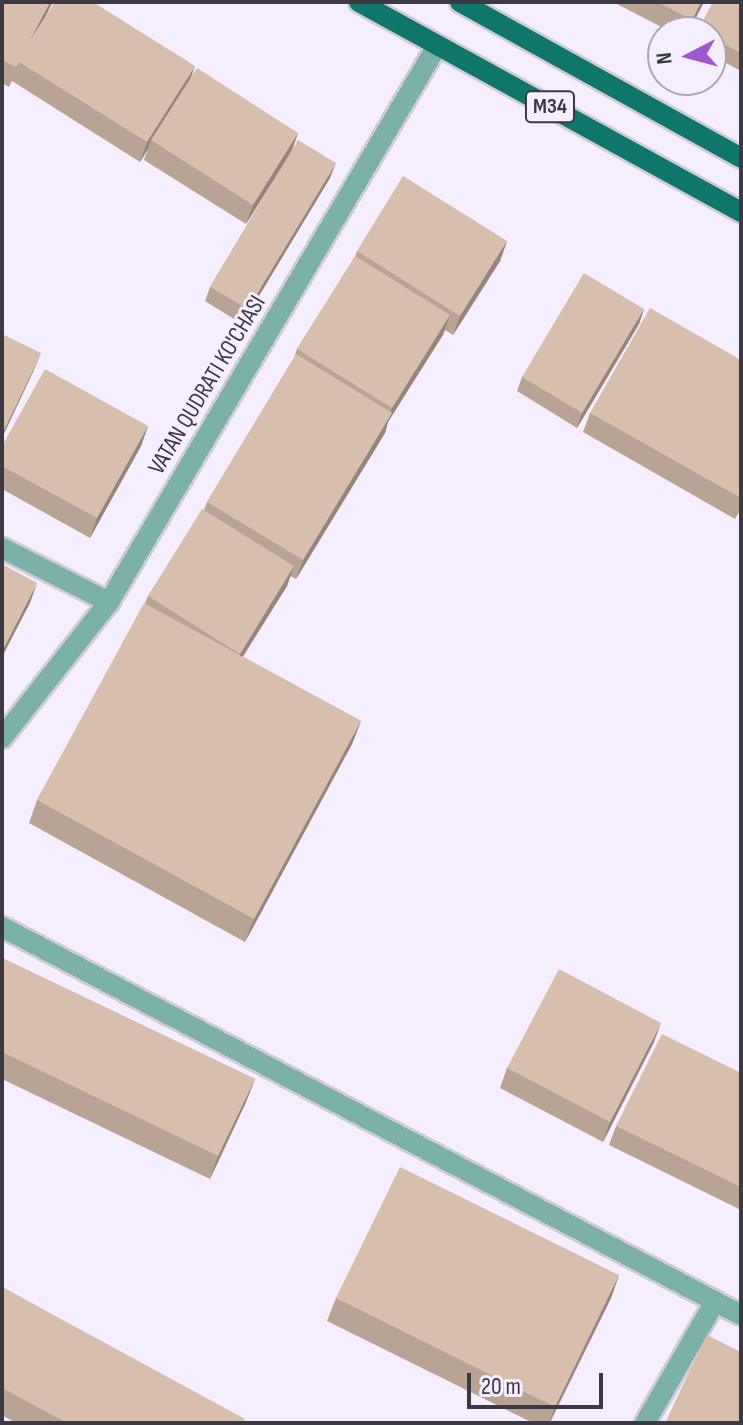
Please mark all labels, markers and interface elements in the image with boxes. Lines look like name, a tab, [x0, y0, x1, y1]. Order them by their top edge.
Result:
north arrow	[647, 16, 727, 96]
text: N	[651, 51, 679, 66]
road number: M34	[524, 89, 576, 125]
street label: VATAN QUDRATI KO'CHASI	[142, 290, 272, 480]
scale bar	[471, 1357, 607, 1407]
text: 20 m	[481, 1372, 521, 1401]

